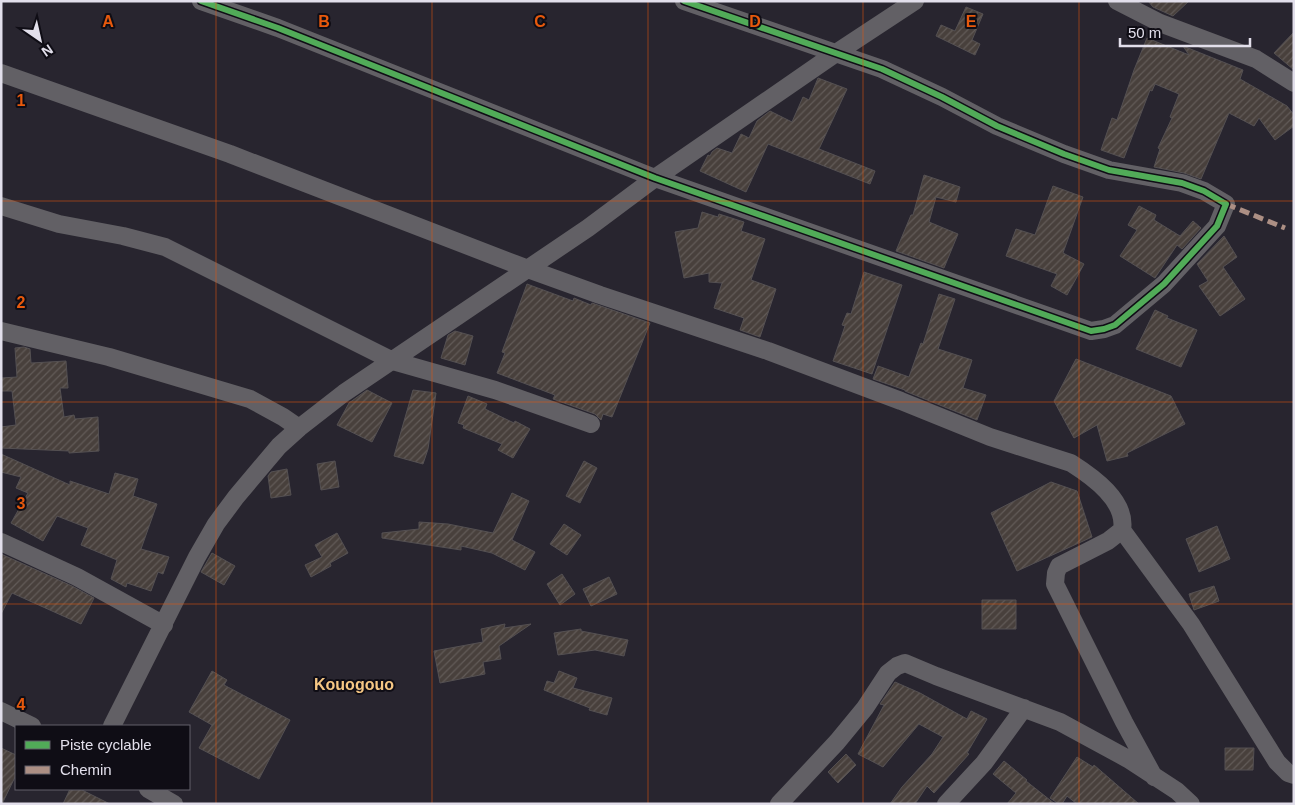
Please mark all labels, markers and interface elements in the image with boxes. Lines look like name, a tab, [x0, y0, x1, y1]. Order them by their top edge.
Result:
text: A	[102, 13, 114, 30]
text: B	[318, 13, 330, 30]
text: C	[534, 13, 546, 30]
text: D	[749, 13, 761, 30]
text: E	[966, 13, 977, 30]
north arrow	[15, 15, 65, 65]
scale bar	[1120, 15, 1250, 47]
text: 50 m	[1128, 24, 1161, 41]
text: N	[39, 41, 56, 60]
text: 1	[17, 92, 26, 109]
text: 2	[17, 294, 26, 311]
text: 3	[17, 495, 26, 512]
district label: Kouogouo	[314, 676, 394, 693]
text: 4	[17, 696, 26, 713]
legend	[15, 725, 190, 790]
text: Piste cyclable	[60, 736, 152, 753]
text: Chemin	[60, 761, 112, 778]

